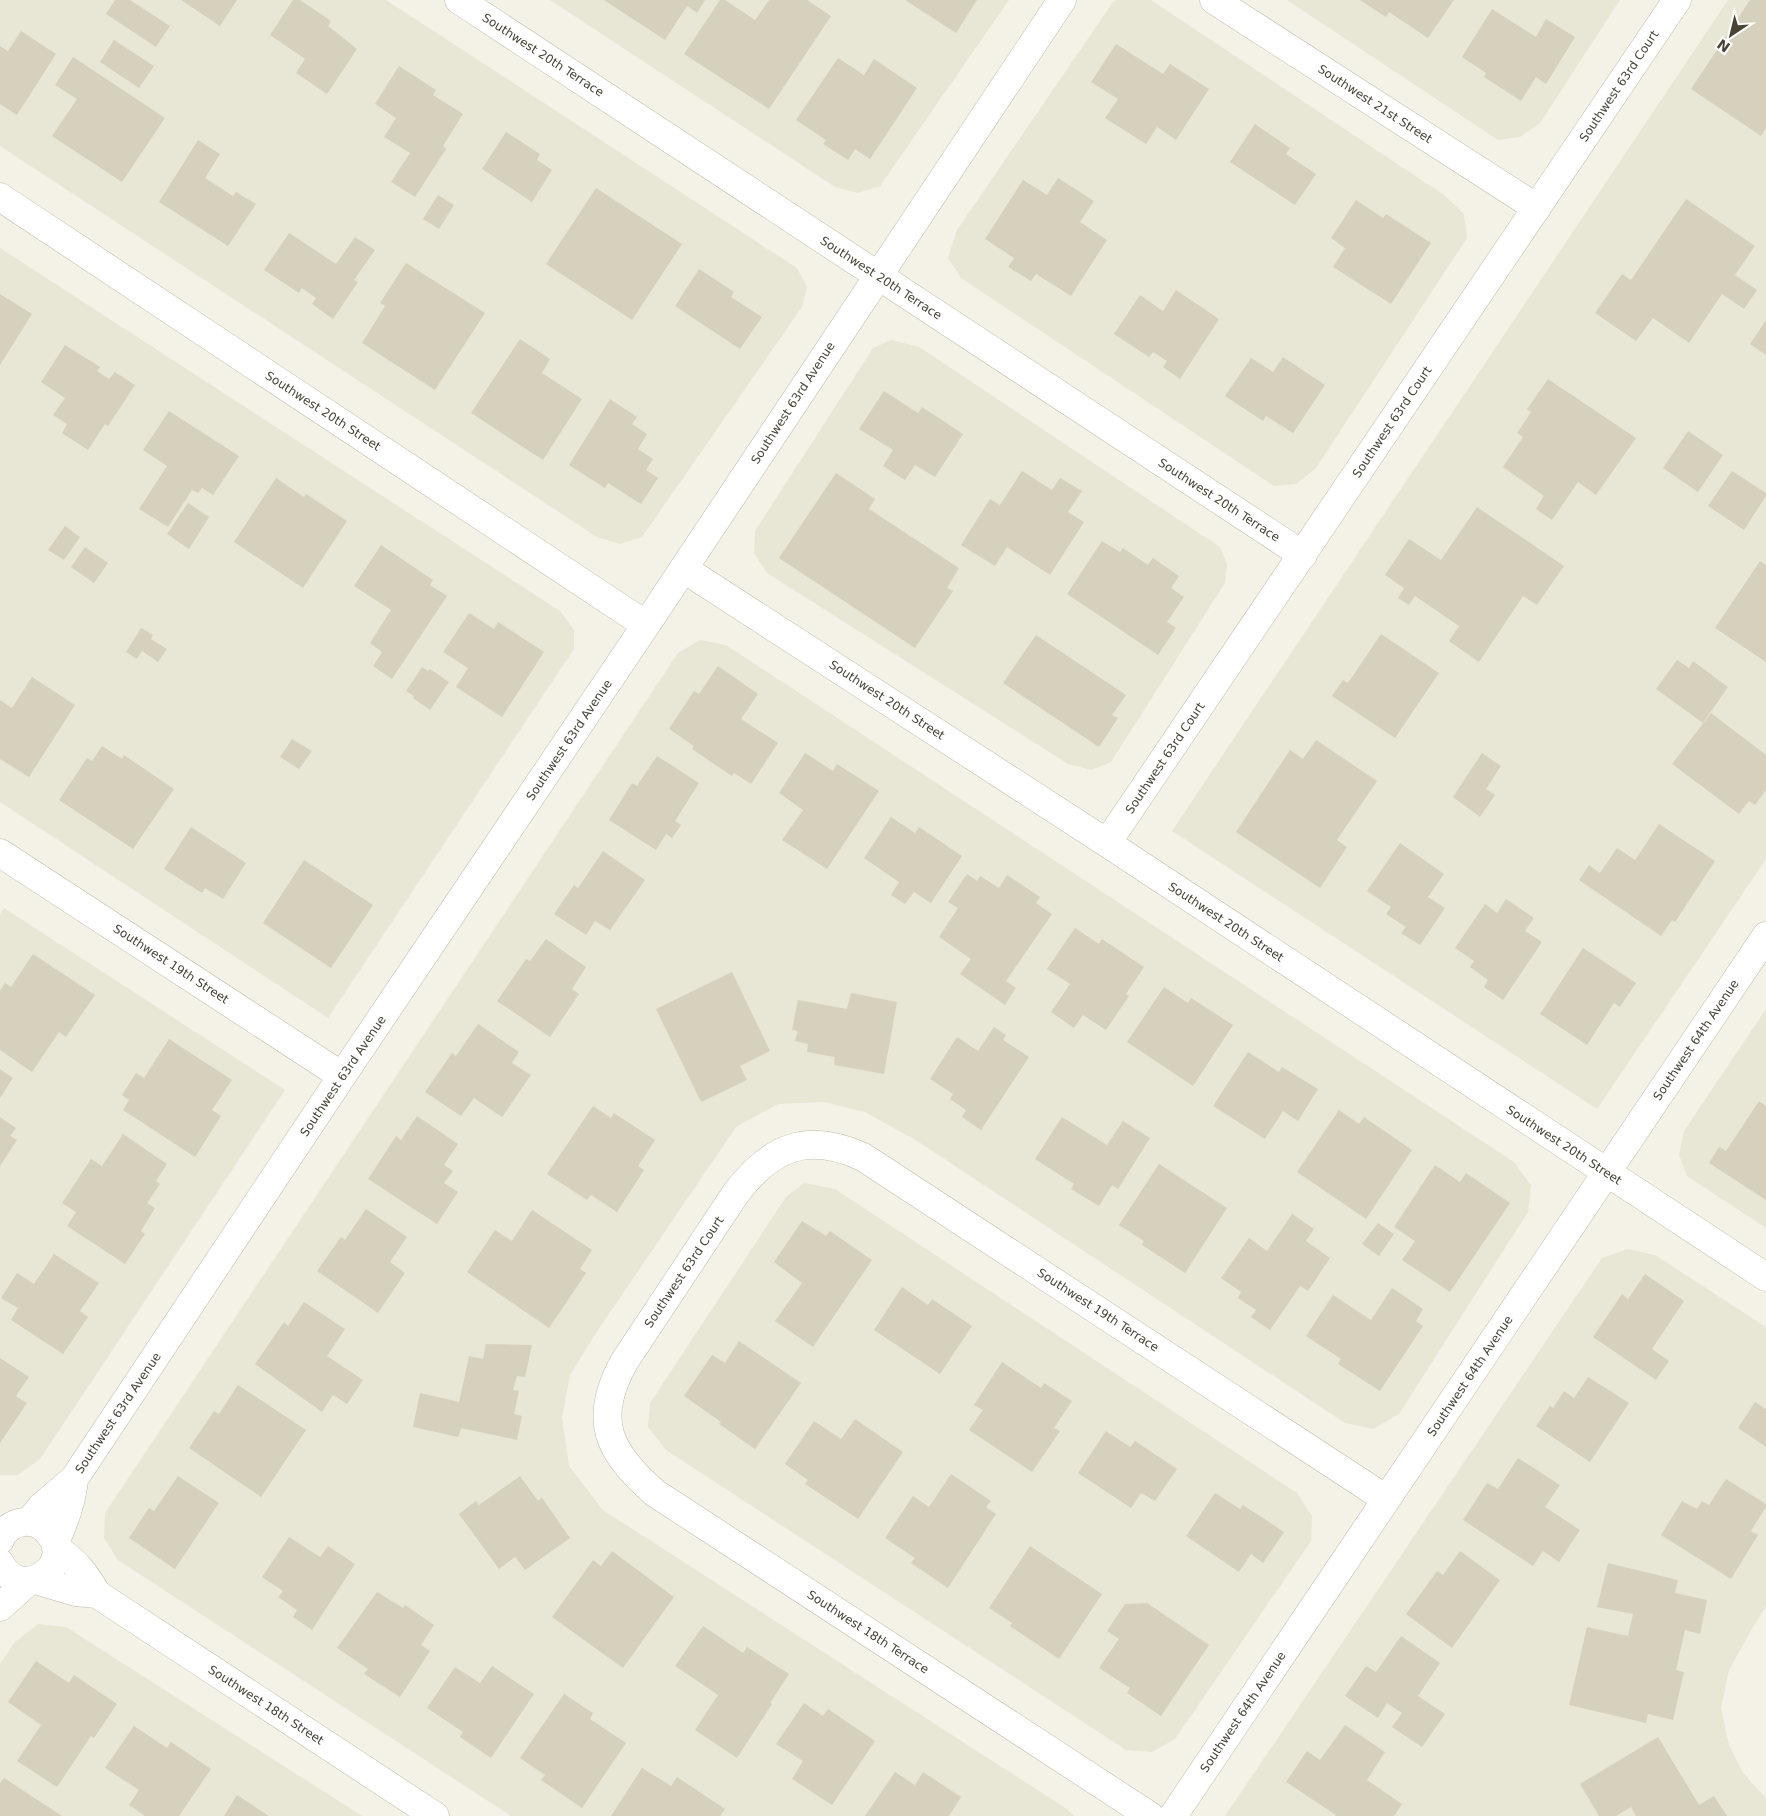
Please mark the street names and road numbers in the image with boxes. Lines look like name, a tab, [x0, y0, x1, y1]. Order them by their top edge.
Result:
street label: Southwest 20th Terrace	[480, 10, 606, 100]
street label: Southwest 63rd Court	[1577, 27, 1662, 144]
street label: Southwest 21st Street	[1315, 62, 1435, 146]
street label: Southwest 20th Terrace	[818, 233, 944, 323]
street label: Southwest 63rd Avenue	[748, 339, 838, 467]
street label: Southwest 63rd Court	[1350, 363, 1435, 480]
street label: Southwest 20th Street	[263, 368, 384, 454]
street label: Southwest 20th Terrace	[1156, 455, 1282, 545]
street label: Southwest 20th Street	[827, 657, 948, 743]
street label: Southwest 63rd Avenue	[523, 677, 615, 803]
street label: Southwest 63rd Court	[1123, 699, 1208, 816]
street label: Southwest 20th Street	[1166, 879, 1287, 965]
street label: Southwest 19th Street	[111, 921, 232, 1007]
street label: Southwest 64th Avenue	[1650, 977, 1742, 1103]
street label: Southwest 63rd Avenue	[297, 1013, 389, 1139]
street label: Southwest 20th Street	[1504, 1102, 1625, 1188]
street label: Southwest 63rd Court	[642, 1213, 727, 1330]
street label: Southwest 19th Terrace	[1035, 1265, 1161, 1355]
street label: Southwest 64th Avenue	[1424, 1313, 1516, 1439]
street label: Southwest 63rd Avenue	[72, 1350, 164, 1476]
street label: Southwest 18th Terrace	[805, 1587, 931, 1677]
street label: Southwest 64th Avenue	[1197, 1649, 1289, 1775]
street label: Southwest 18th Street	[206, 1662, 327, 1748]

